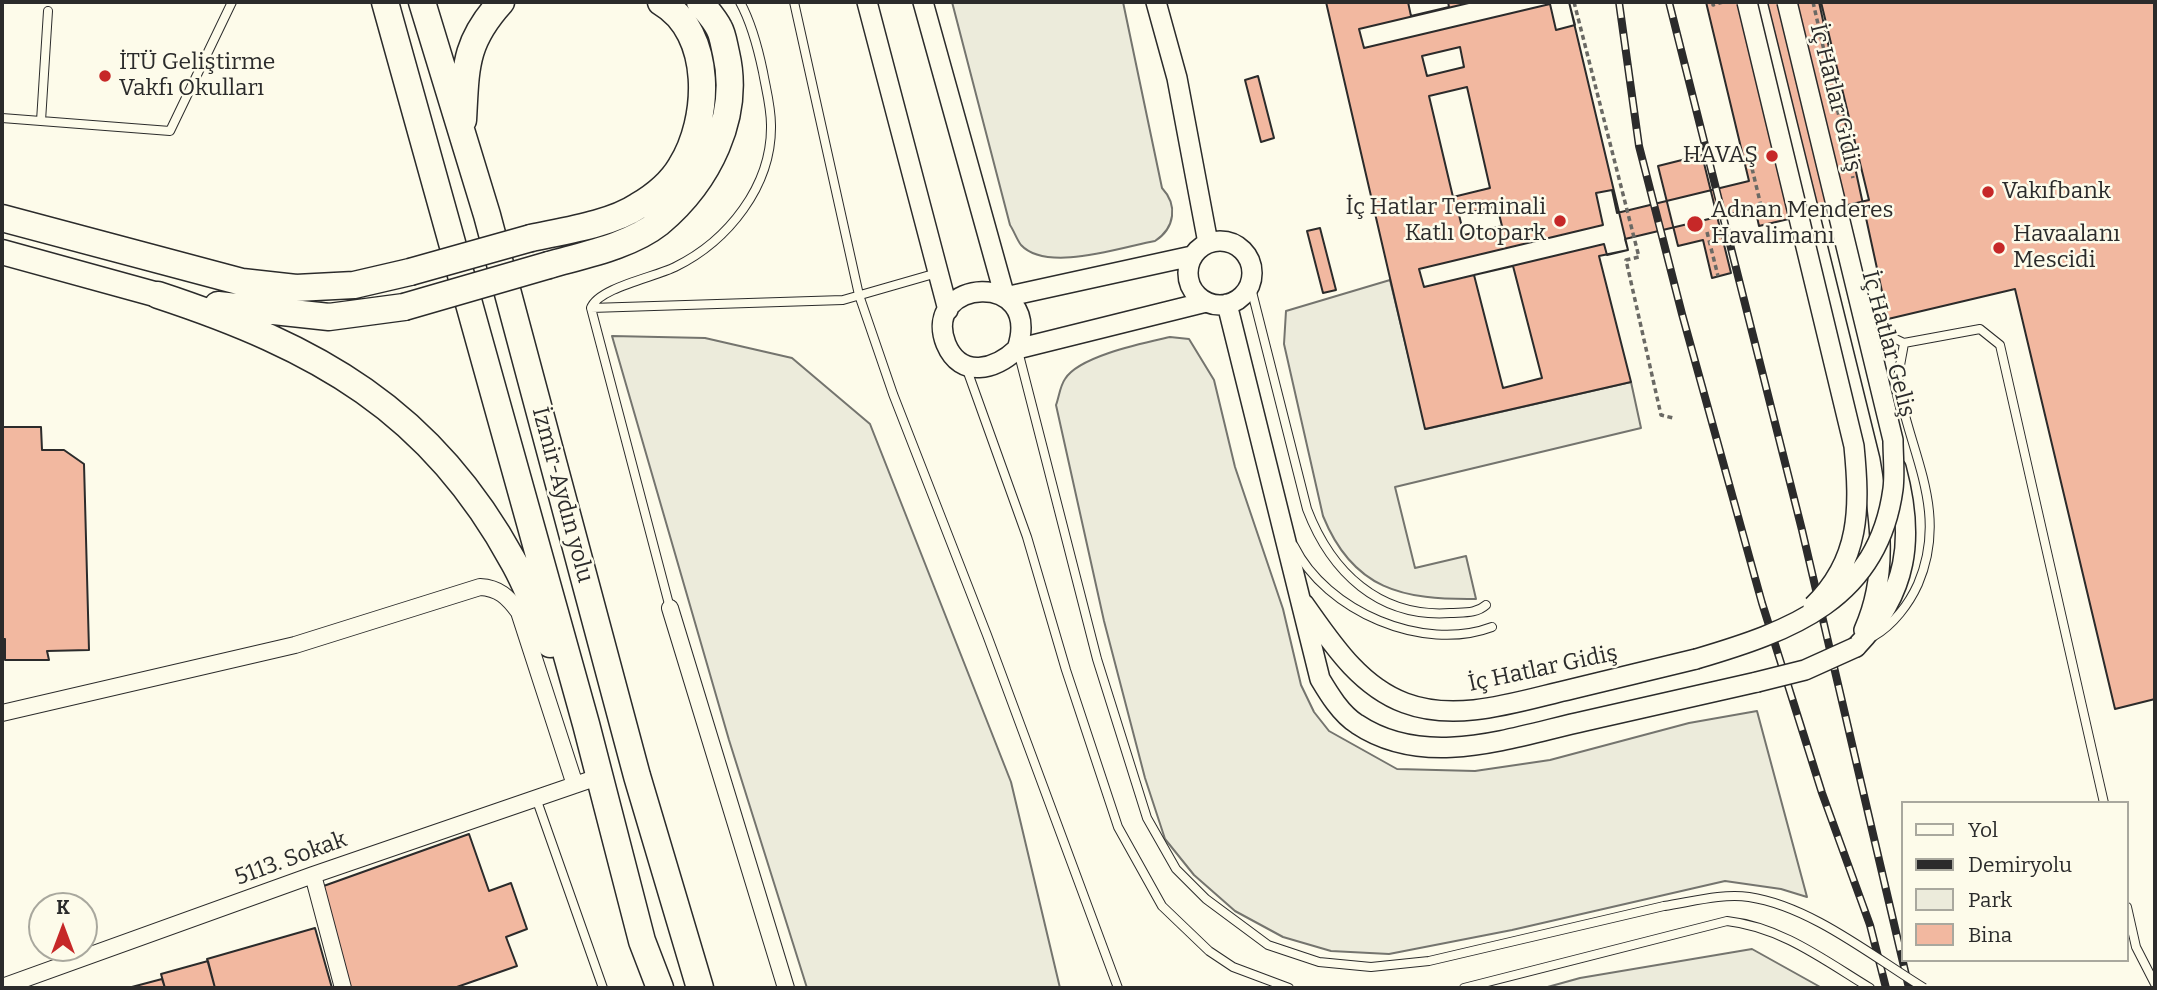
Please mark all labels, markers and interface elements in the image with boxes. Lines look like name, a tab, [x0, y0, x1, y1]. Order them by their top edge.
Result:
street label: İç Hatlar Gidiş	[1803, 21, 1867, 175]
place label: İTÜ Geliştirme Vakfı Okulları	[119, 49, 275, 103]
marker: İTÜ Geliştirme Vakfı Okulları	[97, 68, 113, 84]
place label: HAVAŞ	[1683, 142, 1758, 170]
marker: HAVAŞ	[1764, 148, 1780, 164]
place label: Vakıfbank	[2002, 178, 2111, 206]
marker: Vakıfbank	[1980, 184, 1996, 200]
place label: İç Hatlar Terminali Katlı Otopark	[1345, 194, 1546, 248]
place label: Adnan Menderes Havalimanı	[1711, 197, 1893, 251]
marker: İç Hatlar Terminali Katlı Otopark	[1552, 213, 1568, 229]
marker: Adnan Menderes Havalimanı	[1685, 214, 1705, 234]
place label: Havaalanı Mescidi	[2013, 221, 2120, 275]
marker: Havaalanı Mescidi	[1991, 240, 2007, 256]
street label: İç Hatlar Geliş	[1855, 268, 1921, 420]
street label: İzmir-Aydın yolu	[525, 404, 599, 586]
street label: İç Hatlar Gidiş	[1466, 640, 1620, 698]
legend	[1902, 801, 2129, 962]
text: Yol	[1968, 817, 1998, 843]
street label: 5113. Sokak	[231, 826, 351, 892]
text: Demiryolu	[1968, 852, 2072, 878]
text: Park	[1968, 887, 2012, 913]
north arrow	[28, 892, 98, 962]
text: K	[56, 896, 70, 919]
text: Bina	[1968, 922, 2012, 948]

